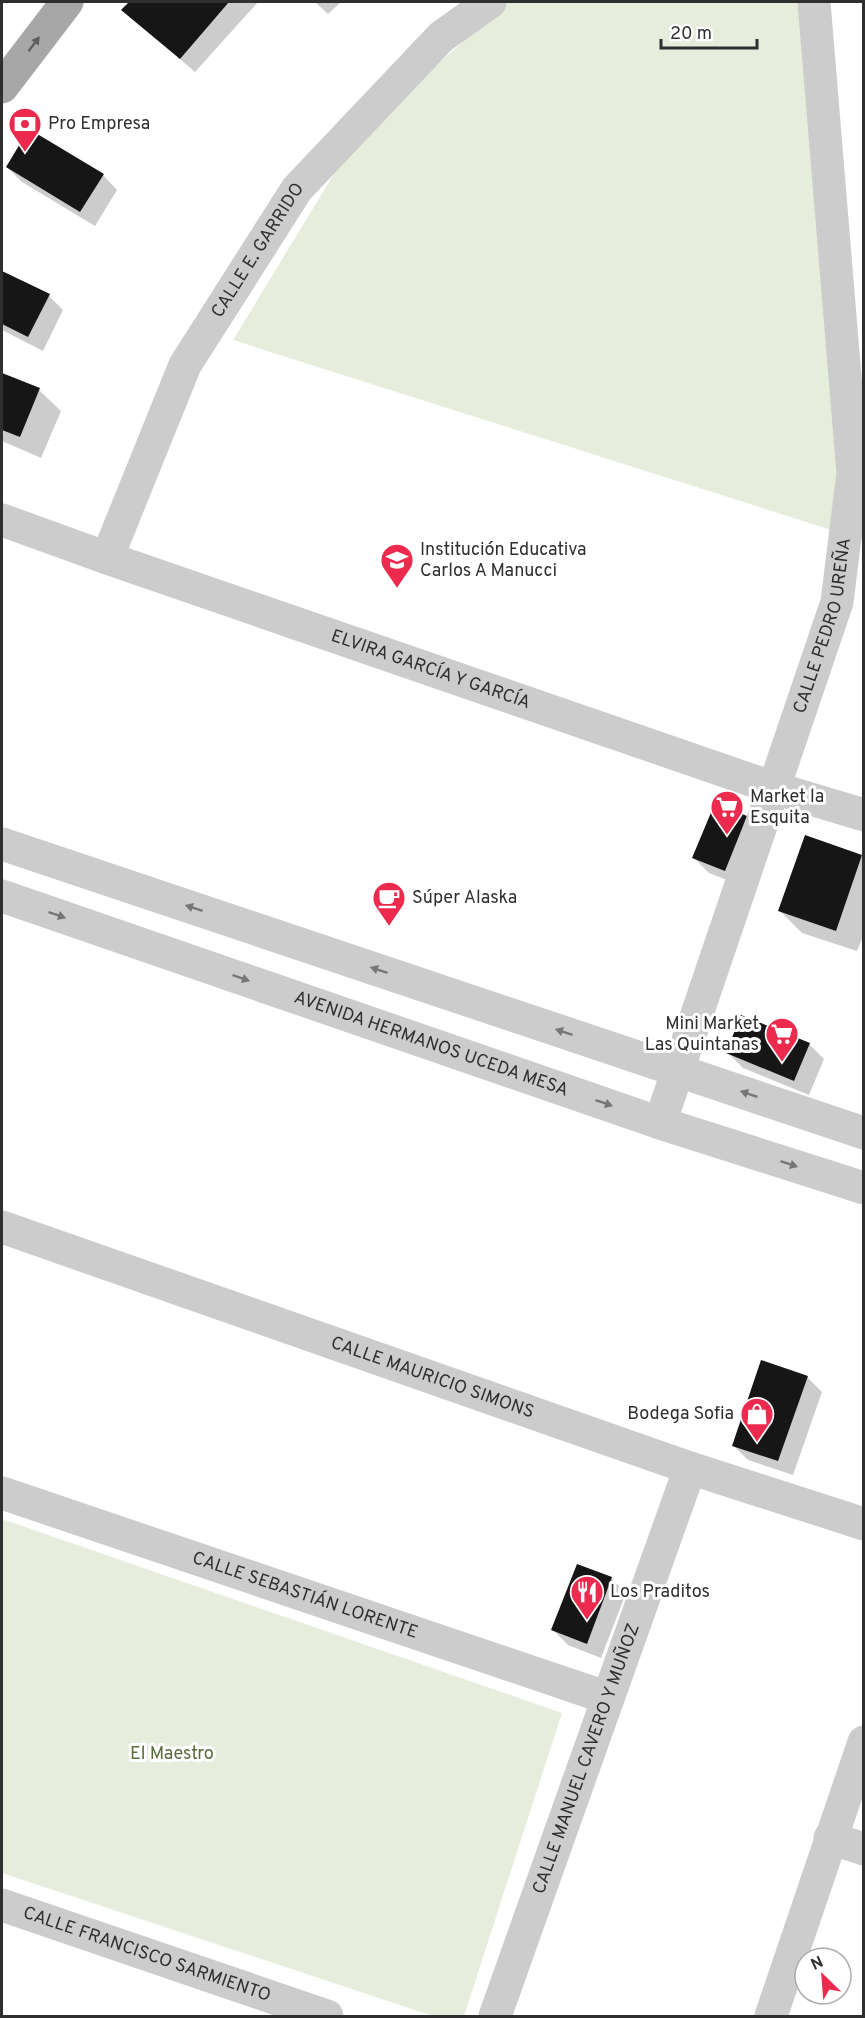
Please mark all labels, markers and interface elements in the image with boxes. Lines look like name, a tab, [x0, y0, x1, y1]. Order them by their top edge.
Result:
scale bar	[661, 12, 757, 50]
text: 20 m	[670, 23, 712, 46]
one-way arrow	[28, 36, 40, 52]
bank icon: Pro Empresa	[7, 106, 43, 153]
place label: Pro Empresa	[48, 113, 150, 136]
street label: CALLE E. GARRIDO	[206, 179, 309, 322]
street label: CALLE PEDRO UREÑA	[788, 537, 856, 717]
place label: Institución Educativa Carlos A Manucci	[420, 539, 587, 583]
school or university icon: Institución Educativa Carlos A Manucci	[379, 542, 415, 589]
street label: ELVIRA GARCÍA Y GARCÍA	[328, 625, 533, 715]
place label: Market la Esquita	[750, 786, 824, 830]
supermarket icon: Market la Esquita	[709, 789, 745, 836]
cafe icon: Súper Alaska	[371, 880, 407, 927]
place label: Súper Alaska	[412, 887, 517, 910]
one-way arrow	[185, 903, 203, 913]
one-way arrow	[48, 910, 66, 920]
one-way arrow	[370, 965, 388, 974]
one-way arrow	[232, 974, 250, 984]
street label: AVENIDA HERMANOS UCEDA MESA	[291, 986, 571, 1102]
place label: Mini Market Las Quintanas	[645, 1013, 759, 1057]
supermarket icon: Mini Market Las Quintanas	[764, 1016, 800, 1063]
one-way arrow	[555, 1027, 573, 1036]
one-way arrow	[739, 1089, 757, 1099]
one-way arrow	[595, 1099, 613, 1109]
one-way arrow	[780, 1160, 798, 1170]
street label: CALLE MAURICIO SIMONS	[327, 1331, 537, 1424]
shop icon: Bodega Sofia	[739, 1396, 775, 1443]
place label: Bodega Sofia	[627, 1403, 734, 1426]
street label: CALLE SEBASTIÁN LORENTE	[189, 1547, 421, 1644]
restaurant icon: Los Praditos	[569, 1574, 605, 1621]
place label: Los Praditos	[610, 1581, 710, 1604]
street label: CALLE MANUEL CAVERO Y MUÑOZ	[528, 1620, 645, 1897]
park label: El Maestro	[130, 1743, 214, 1766]
street label: CALLE FRANCISCO SARMIENTO	[20, 1901, 274, 2007]
north arrow	[793, 1946, 853, 2006]
text: N	[808, 1953, 827, 1976]

